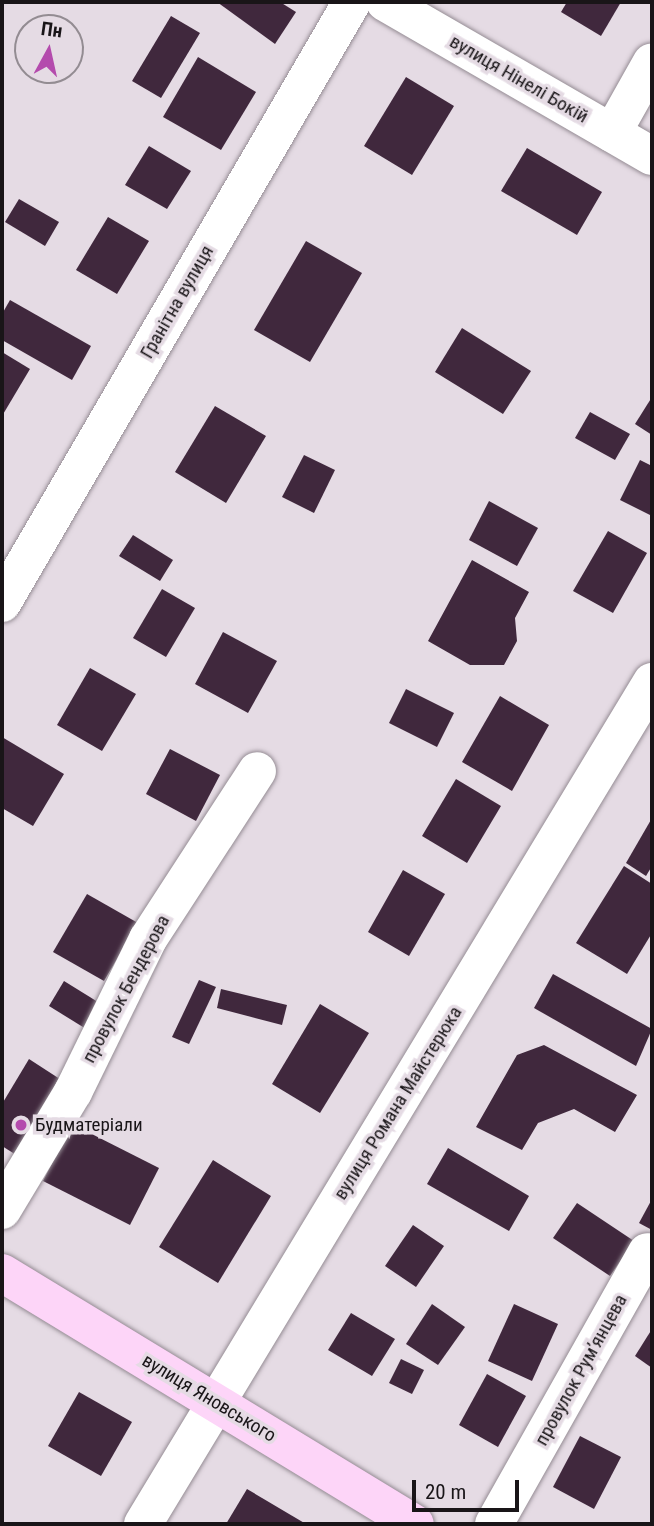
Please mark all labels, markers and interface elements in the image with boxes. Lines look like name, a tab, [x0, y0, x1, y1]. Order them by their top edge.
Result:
north arrow	[14, 14, 84, 84]
text: Пн	[40, 17, 64, 43]
street label: вулиця Нінелі Бокій	[446, 30, 592, 128]
street label: Гранітна вулиця	[135, 241, 219, 363]
street label: провулок Бендерова	[77, 911, 175, 1067]
street label: вулиця Романа Майстерюка	[329, 1002, 467, 1204]
place label: Будматеріали	[35, 1114, 143, 1136]
marker: Будматеріали	[13, 1117, 29, 1133]
street label: провулок Румʼянцева	[530, 1290, 632, 1450]
street label: вулиця Яновського	[138, 1349, 280, 1447]
scale bar	[416, 1466, 523, 1510]
text: 20 m	[425, 1480, 466, 1504]

